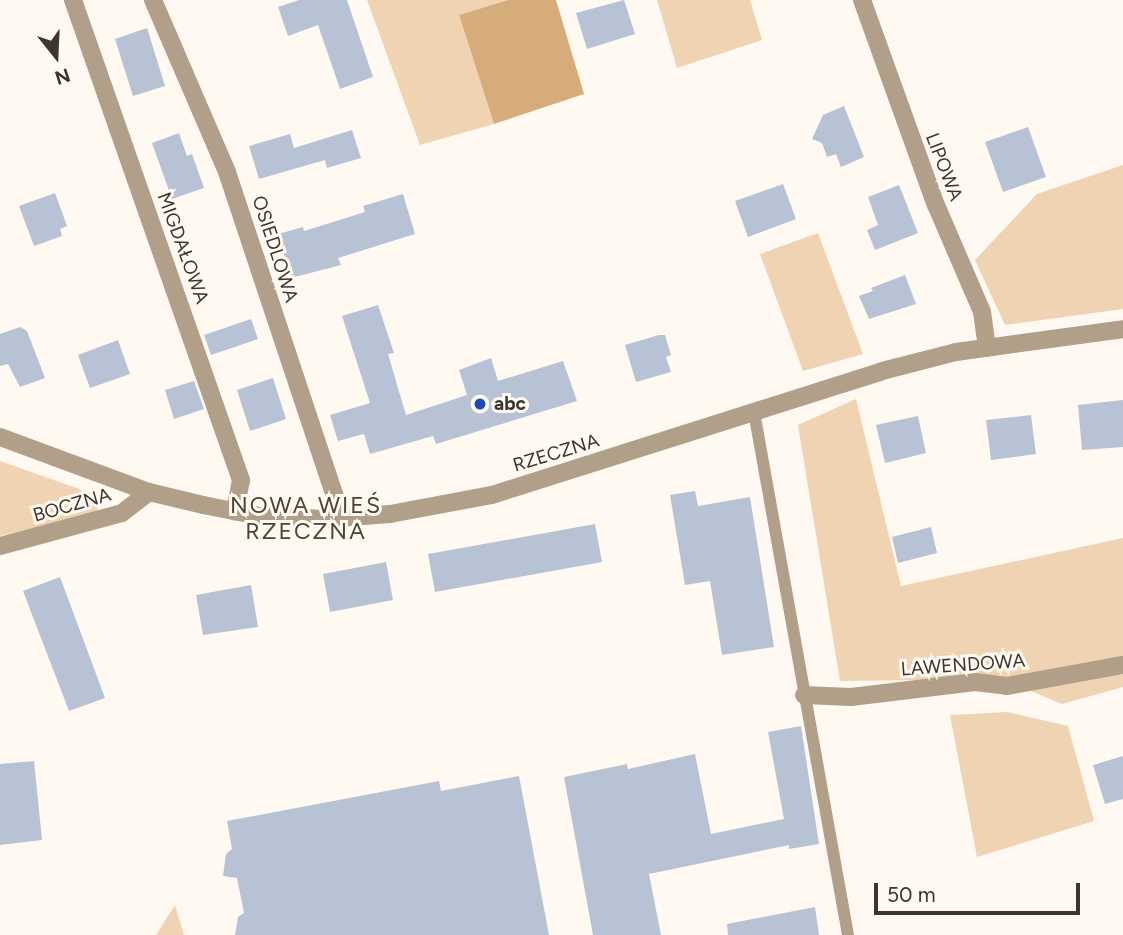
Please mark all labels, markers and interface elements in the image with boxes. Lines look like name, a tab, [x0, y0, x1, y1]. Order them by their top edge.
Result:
north arrow	[21, 21, 91, 91]
text: N	[52, 63, 73, 90]
street label: LIPOWA	[921, 130, 967, 204]
street label: MIGDAŁOWA	[152, 189, 214, 307]
street label: OSIEDLOWA	[247, 193, 303, 305]
place label: abc	[494, 393, 526, 415]
marker: abc	[472, 396, 488, 412]
street label: RZECZNA	[510, 429, 602, 477]
street label: BOCZNA	[31, 483, 113, 527]
district label: NOWA WIEŚ RZECZNA	[231, 491, 381, 545]
street label: LAWENDOWA	[900, 649, 1026, 681]
scale bar	[878, 869, 1084, 913]
text: 50 m	[887, 882, 936, 907]

